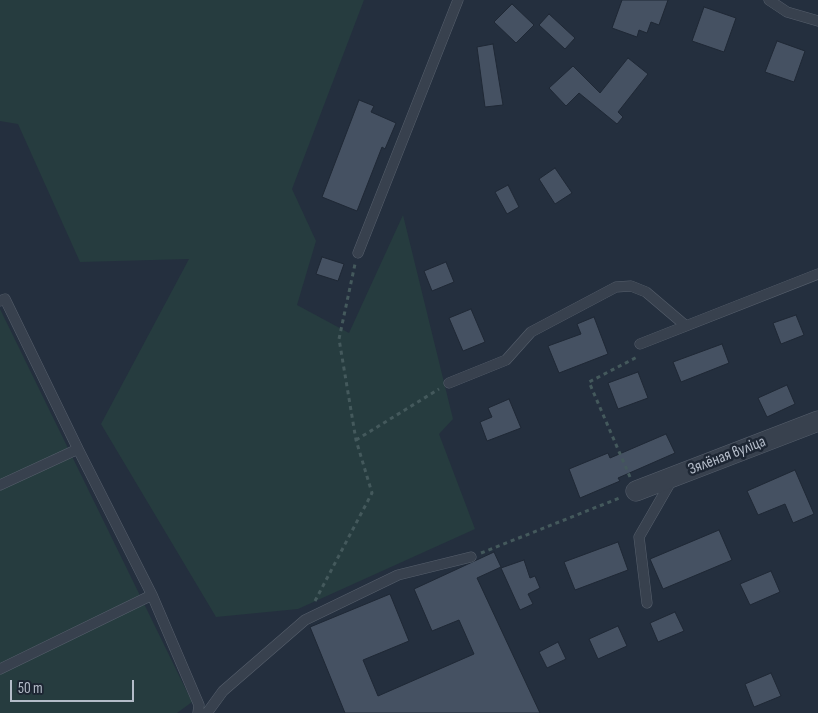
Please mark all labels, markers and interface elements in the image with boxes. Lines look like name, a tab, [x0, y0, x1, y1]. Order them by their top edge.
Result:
street label: Зялёная вуліца	[686, 432, 768, 480]
scale bar	[12, 670, 136, 702]
text: 50 m	[18, 679, 43, 698]

